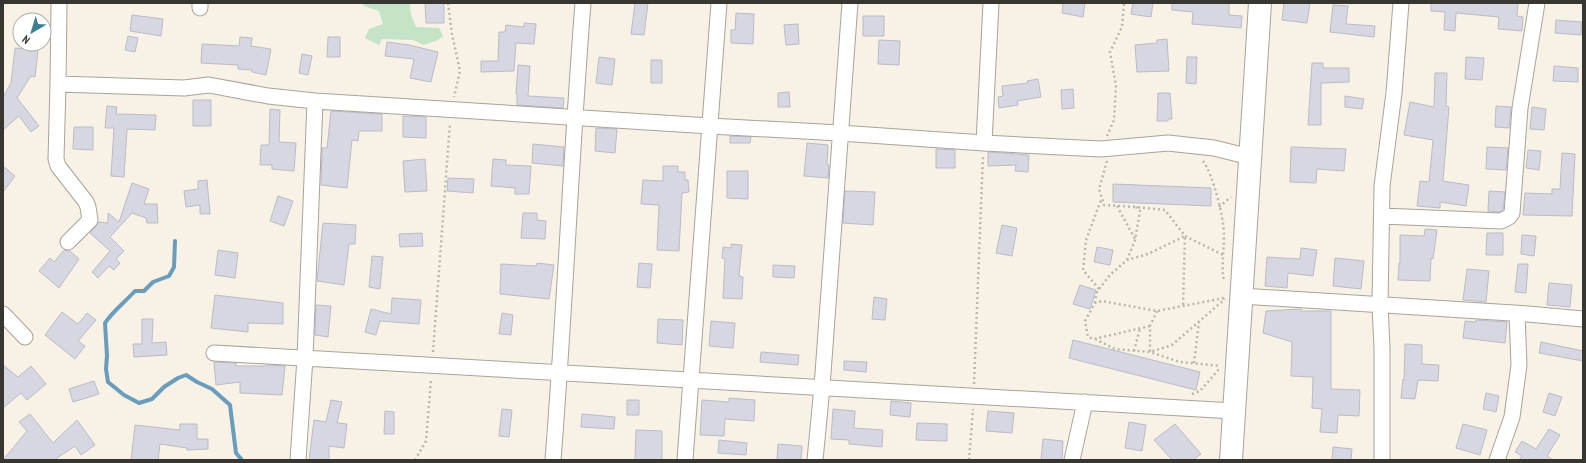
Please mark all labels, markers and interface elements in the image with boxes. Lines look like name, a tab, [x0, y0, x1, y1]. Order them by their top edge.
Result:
north arrow	[12, 12, 52, 52]
text: N	[19, 33, 32, 47]

